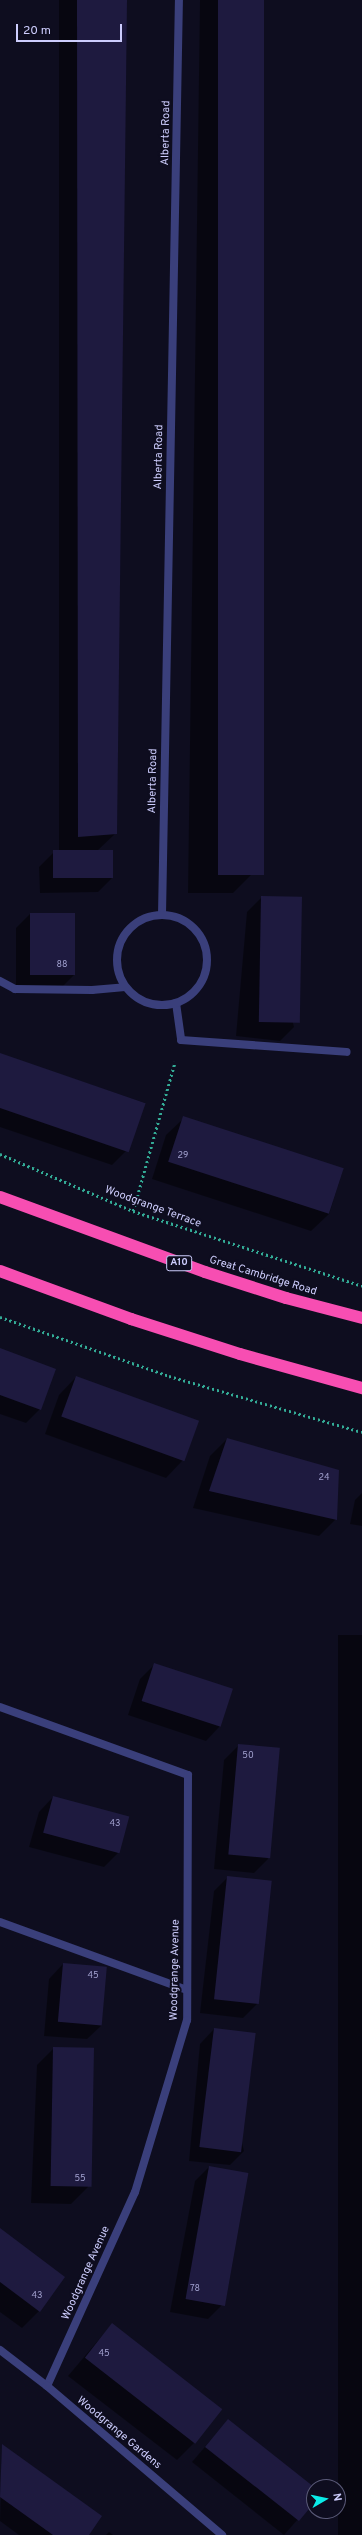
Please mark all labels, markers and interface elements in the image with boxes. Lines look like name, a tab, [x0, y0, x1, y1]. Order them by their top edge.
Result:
scale bar	[18, 16, 124, 42]
text: 20 m	[23, 23, 51, 39]
street label: Alberta Road	[159, 100, 173, 166]
street label: Alberta Road	[152, 424, 166, 490]
street label: Alberta Road	[146, 748, 160, 814]
house number: 88	[57, 960, 67, 970]
house number: 29	[178, 1151, 188, 1161]
street label: Woodgrange Terrace	[103, 1183, 203, 1231]
street label: Great Cambridge Road	[208, 1253, 318, 1299]
road number: A10	[166, 1255, 192, 1271]
house number: 24	[318, 1473, 330, 1483]
house number: 50	[242, 1751, 254, 1761]
house number: 43	[109, 1819, 121, 1829]
street label: Woodgrange Avenue	[168, 1919, 182, 2021]
house number: 45	[87, 1971, 99, 1981]
house number: 55	[74, 2174, 86, 2184]
street label: Woodgrange Avenue	[59, 2224, 113, 2322]
house number: 78	[190, 2284, 200, 2294]
house number: 43	[31, 2291, 43, 2301]
house number: 45	[98, 2349, 110, 2359]
street label: Woodgrange Gardens	[74, 2394, 164, 2472]
north arrow	[306, 2479, 346, 2519]
text: N	[329, 2492, 344, 2502]

